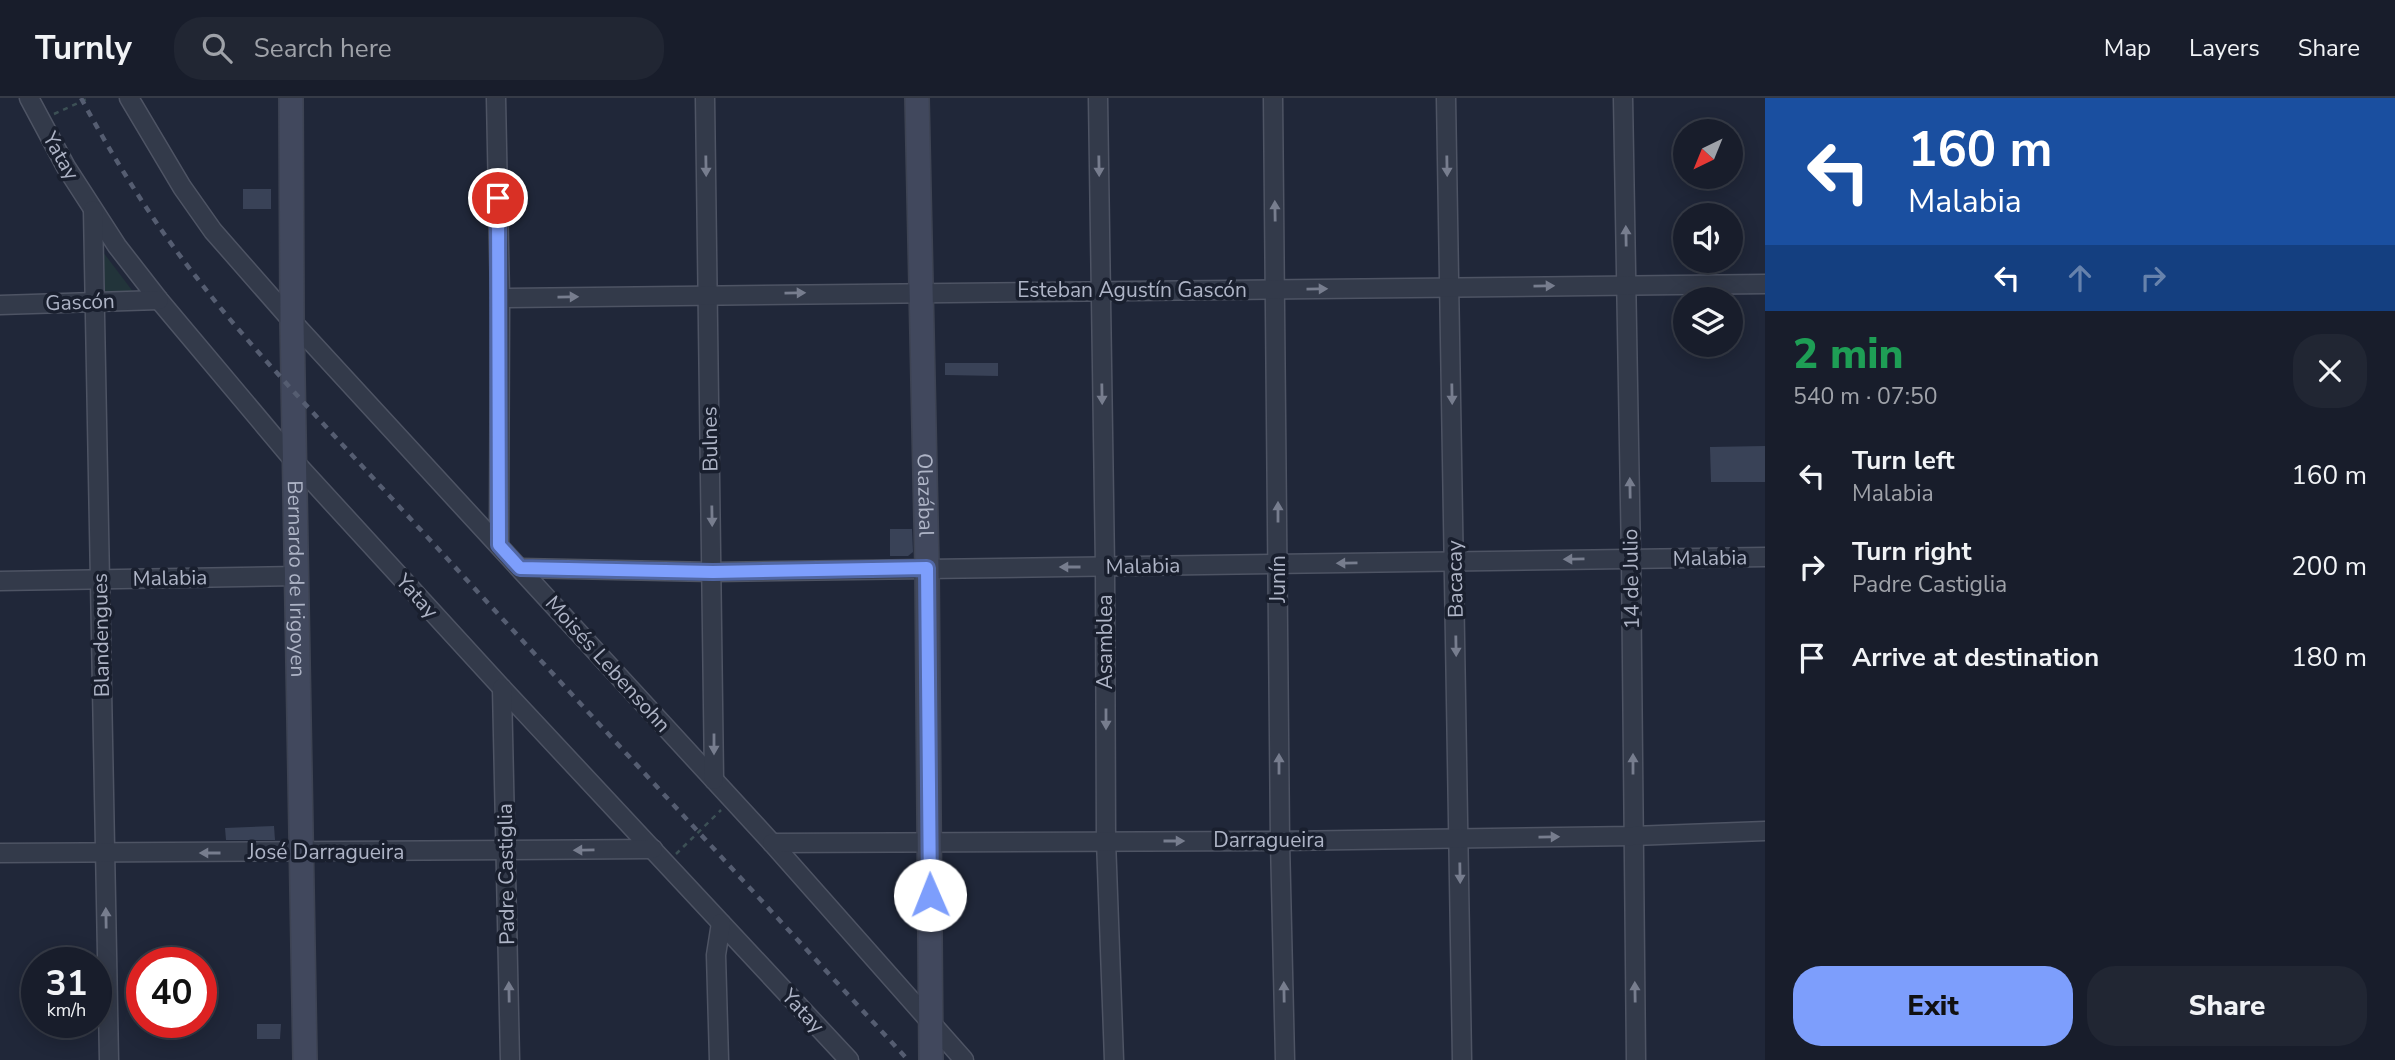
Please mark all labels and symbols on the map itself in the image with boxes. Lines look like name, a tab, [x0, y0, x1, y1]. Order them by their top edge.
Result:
north arrow	[1673, 119, 1743, 189]
street label: Yatay	[36, 126, 86, 185]
one-way arrow	[700, 155, 712, 177]
one-way arrow	[1093, 155, 1104, 177]
one-way arrow	[1442, 155, 1453, 177]
pin	[468, 168, 528, 228]
one-way arrow	[1269, 200, 1281, 222]
one-way arrow	[1620, 225, 1632, 247]
street label: Esteban Agustín Gascón	[1017, 276, 1247, 304]
one-way arrow	[1533, 280, 1555, 292]
one-way arrow	[1306, 283, 1328, 295]
street label: Gascón	[45, 287, 115, 317]
one-way arrow	[785, 287, 807, 299]
one-way arrow	[557, 291, 579, 302]
one-way arrow	[1096, 383, 1108, 405]
one-way arrow	[1446, 383, 1457, 405]
street label: Bulnes	[695, 406, 725, 472]
street label: Olazábal	[911, 453, 940, 538]
one-way arrow	[1624, 477, 1636, 499]
street label: Bernardo de Irigoyen	[281, 480, 312, 678]
one-way arrow	[1272, 501, 1284, 523]
one-way arrow	[706, 505, 718, 527]
street label: 14 de Julio	[1616, 528, 1646, 630]
street label: Bacacay	[1440, 540, 1470, 618]
street label: Malabia	[1672, 543, 1748, 573]
street label: Malabia	[1105, 551, 1181, 581]
one-way arrow	[1563, 554, 1585, 565]
street label: Junín	[1264, 555, 1292, 604]
one-way arrow	[1336, 557, 1358, 569]
one-way arrow	[1059, 561, 1081, 573]
street label: Malabia	[132, 563, 208, 593]
street label: Yatay	[389, 567, 445, 625]
street label: Blandengues	[86, 573, 116, 697]
street label: Moisés Lebensohn	[539, 590, 677, 738]
street label: Asamblea	[1091, 594, 1119, 690]
one-way arrow	[1450, 635, 1462, 657]
one-way arrow	[1100, 708, 1112, 730]
one-way arrow	[708, 733, 720, 755]
one-way arrow	[1274, 753, 1285, 775]
one-way arrow	[1627, 753, 1639, 775]
street label: Padre Castiglia	[491, 803, 521, 945]
street label: Darragueira	[1213, 826, 1325, 854]
one-way arrow	[1538, 831, 1560, 843]
one-way arrow	[1164, 835, 1186, 846]
street label: José Darragueira	[247, 838, 404, 866]
one-way arrow	[573, 845, 595, 856]
one-way arrow	[199, 847, 221, 859]
position arrow	[893, 858, 967, 932]
one-way arrow	[1454, 862, 1466, 884]
one-way arrow	[100, 907, 111, 929]
speed limit sign: 40	[126, 947, 217, 1038]
one-way arrow	[503, 981, 515, 1003]
one-way arrow	[1278, 981, 1289, 1003]
one-way arrow	[1629, 981, 1641, 1003]
street label: Yatay	[775, 982, 831, 1039]

